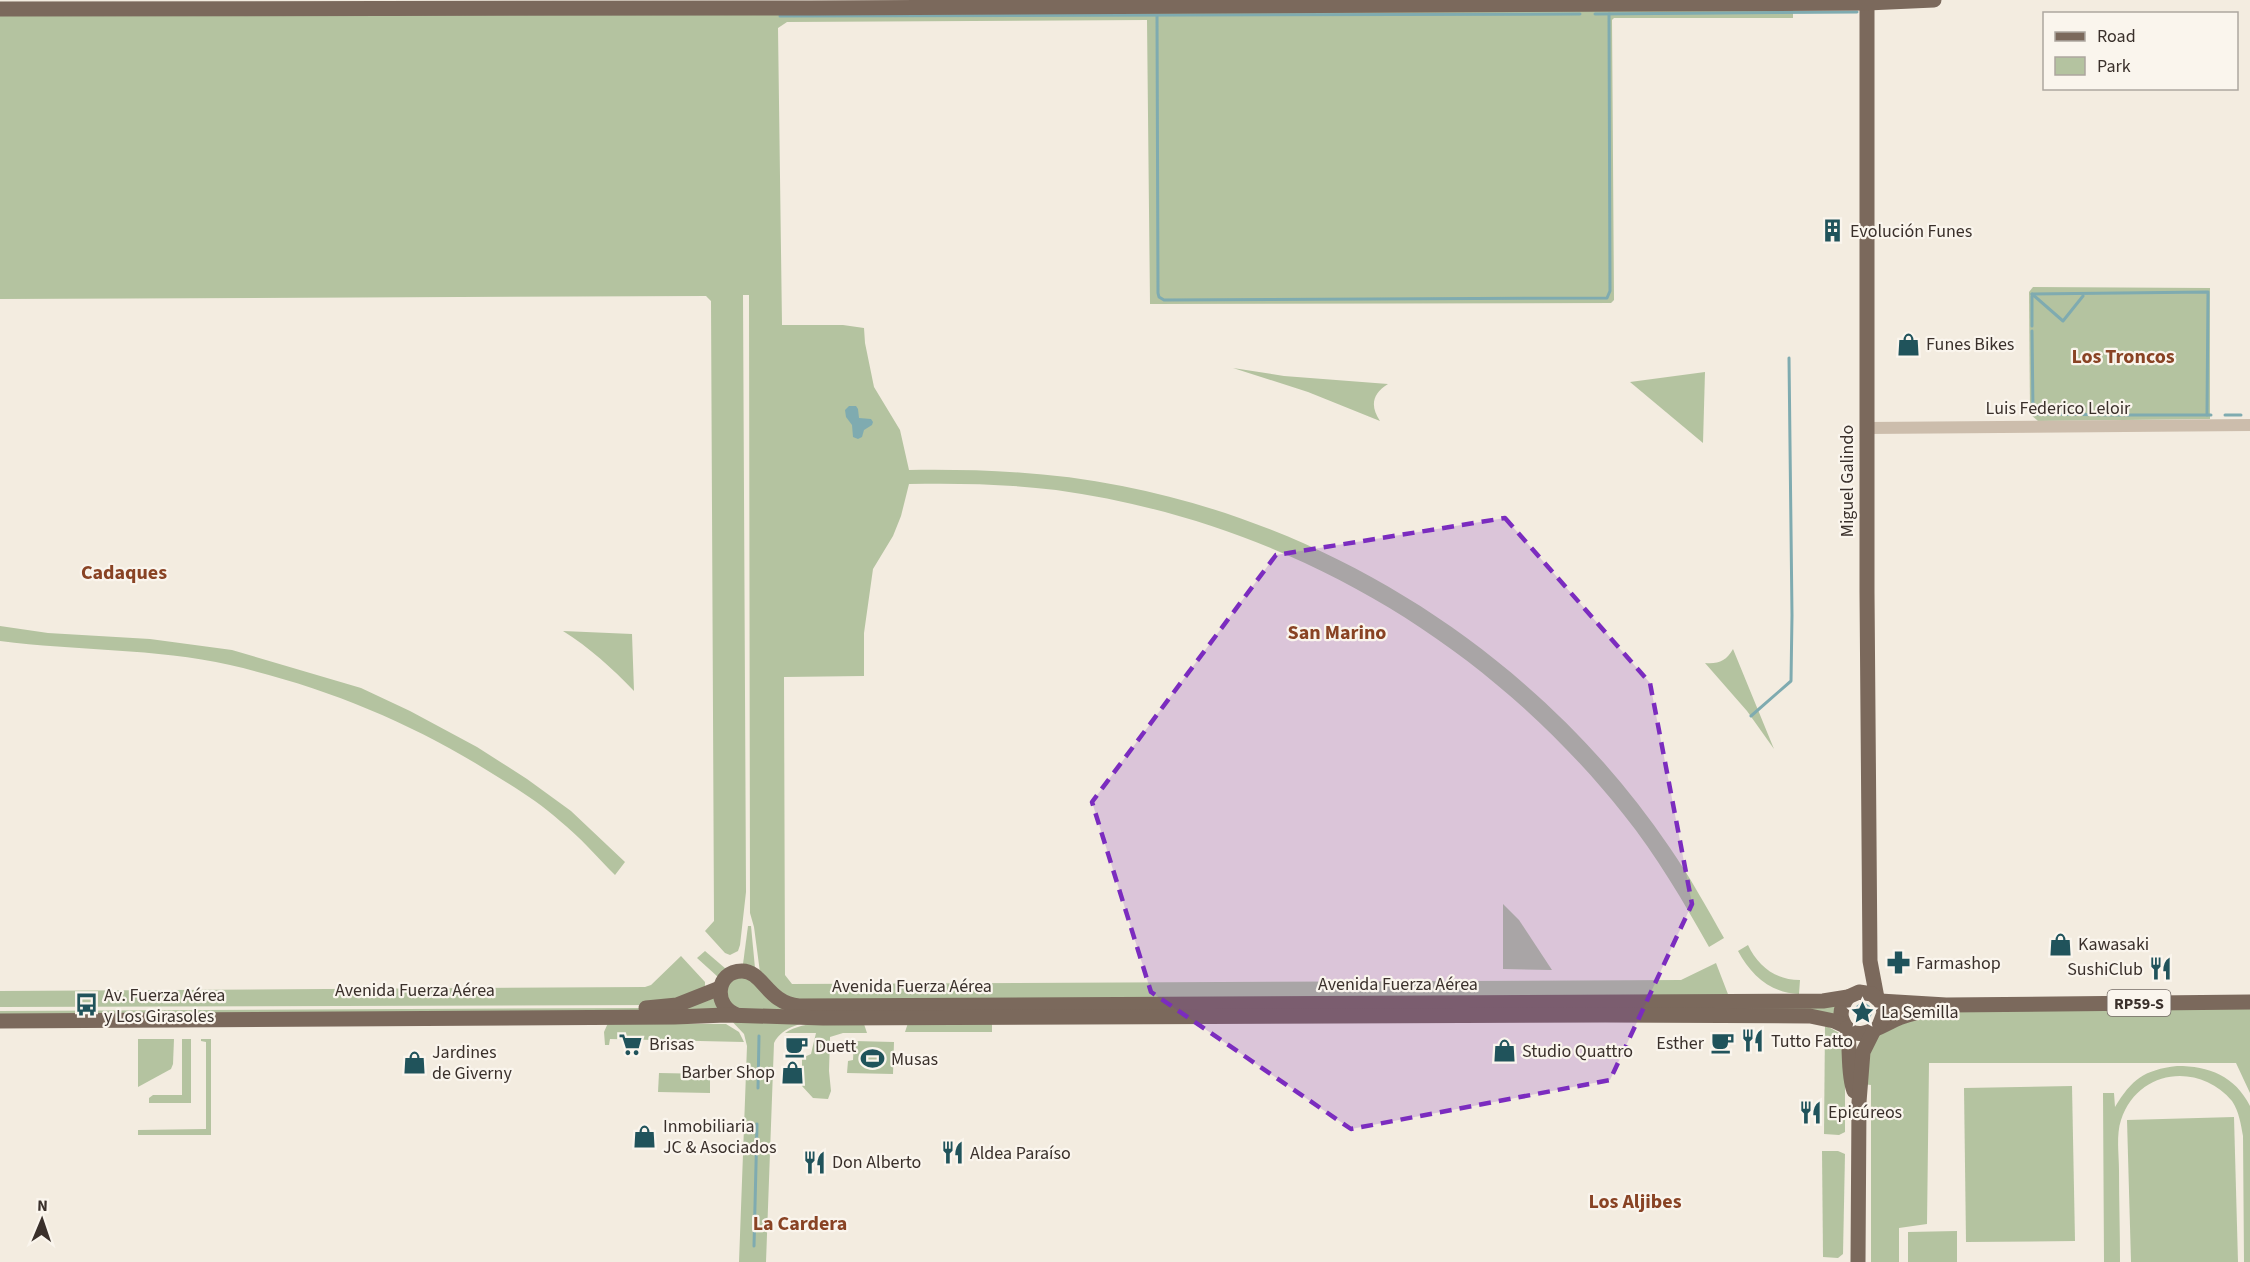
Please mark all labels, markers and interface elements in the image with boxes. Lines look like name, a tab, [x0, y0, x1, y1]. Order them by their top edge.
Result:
legend	[2043, 12, 2238, 90]
text: Road	[2097, 24, 2136, 49]
text: Park	[2097, 54, 2131, 79]
building icon: Evolución Funes	[1819, 218, 1845, 244]
place label: Evolución Funes	[1850, 219, 1972, 244]
shop icon: Funes Bikes	[1895, 331, 1921, 357]
place label: Funes Bikes	[1926, 332, 2014, 357]
district label: Los Troncos	[2071, 343, 2175, 371]
street label: Luis Federico Leloir	[1986, 396, 2131, 421]
street label: Miguel Galindo	[1835, 425, 1860, 537]
district label: Cadaques	[81, 559, 167, 587]
district label: San Marino	[1288, 619, 1386, 647]
shop icon: Kawasaki	[2047, 931, 2073, 957]
place label: Kawasaki	[2078, 932, 2149, 957]
pharmacy icon: Farmashop	[1885, 950, 1911, 976]
place label: Farmashop	[1916, 951, 2001, 976]
restaurant icon: SushiClub	[2148, 956, 2174, 982]
place label: SushiClub	[2067, 957, 2143, 982]
street label: Avenida Fuerza Aérea	[1318, 972, 1478, 997]
street label: Avenida Fuerza Aérea	[832, 974, 992, 999]
street label: Avenida Fuerza Aérea	[335, 978, 495, 1003]
place label: Av. Fuerza Aérea y Los Girasoles	[104, 983, 225, 1029]
road number: RP59-S	[2108, 990, 2170, 1016]
bus stop icon: Av. Fuerza Aérea y Los Girasoles	[73, 992, 99, 1018]
place icon: La Semilla	[1850, 999, 1876, 1025]
place label: La Semilla	[1881, 1000, 1959, 1025]
restaurant icon: Tutto Fatto	[1740, 1028, 1766, 1054]
place label: Tutto Fatto	[1771, 1029, 1853, 1054]
cafe icon: Esther	[1709, 1030, 1735, 1056]
supermarket icon: Brisas	[618, 1031, 644, 1057]
place label: Esther	[1656, 1031, 1705, 1056]
place label: Brisas	[649, 1032, 694, 1057]
cafe icon: Duett	[784, 1033, 810, 1059]
place label: Duett	[815, 1034, 856, 1059]
shop icon: Studio Quattro	[1491, 1038, 1517, 1064]
place label: Studio Quattro	[1522, 1039, 1633, 1064]
place label: Jardines de Giverny	[432, 1040, 512, 1086]
sports icon: Musas	[860, 1046, 886, 1072]
place label: Musas	[891, 1047, 938, 1072]
shop icon: Jardines de Giverny	[401, 1049, 427, 1075]
shop icon: Barber Shop	[780, 1059, 806, 1085]
place label: Barber Shop	[681, 1060, 775, 1085]
restaurant icon: Epicúreos	[1797, 1099, 1823, 1125]
place label: Epicúreos	[1828, 1100, 1902, 1125]
place label: Inmobiliaria JC & Asociados	[663, 1114, 777, 1160]
shop icon: Inmobiliaria JC & Asociados	[632, 1123, 658, 1149]
restaurant icon: Aldea Paraíso	[939, 1140, 965, 1166]
place label: Aldea Paraíso	[970, 1141, 1071, 1166]
restaurant icon: Don Alberto	[801, 1149, 827, 1175]
place label: Don Alberto	[832, 1150, 921, 1175]
district label: Los Aljibes	[1588, 1188, 1682, 1216]
north arrow	[12, 1190, 72, 1250]
text: N	[37, 1195, 48, 1217]
district label: La Cardera	[753, 1210, 847, 1238]

